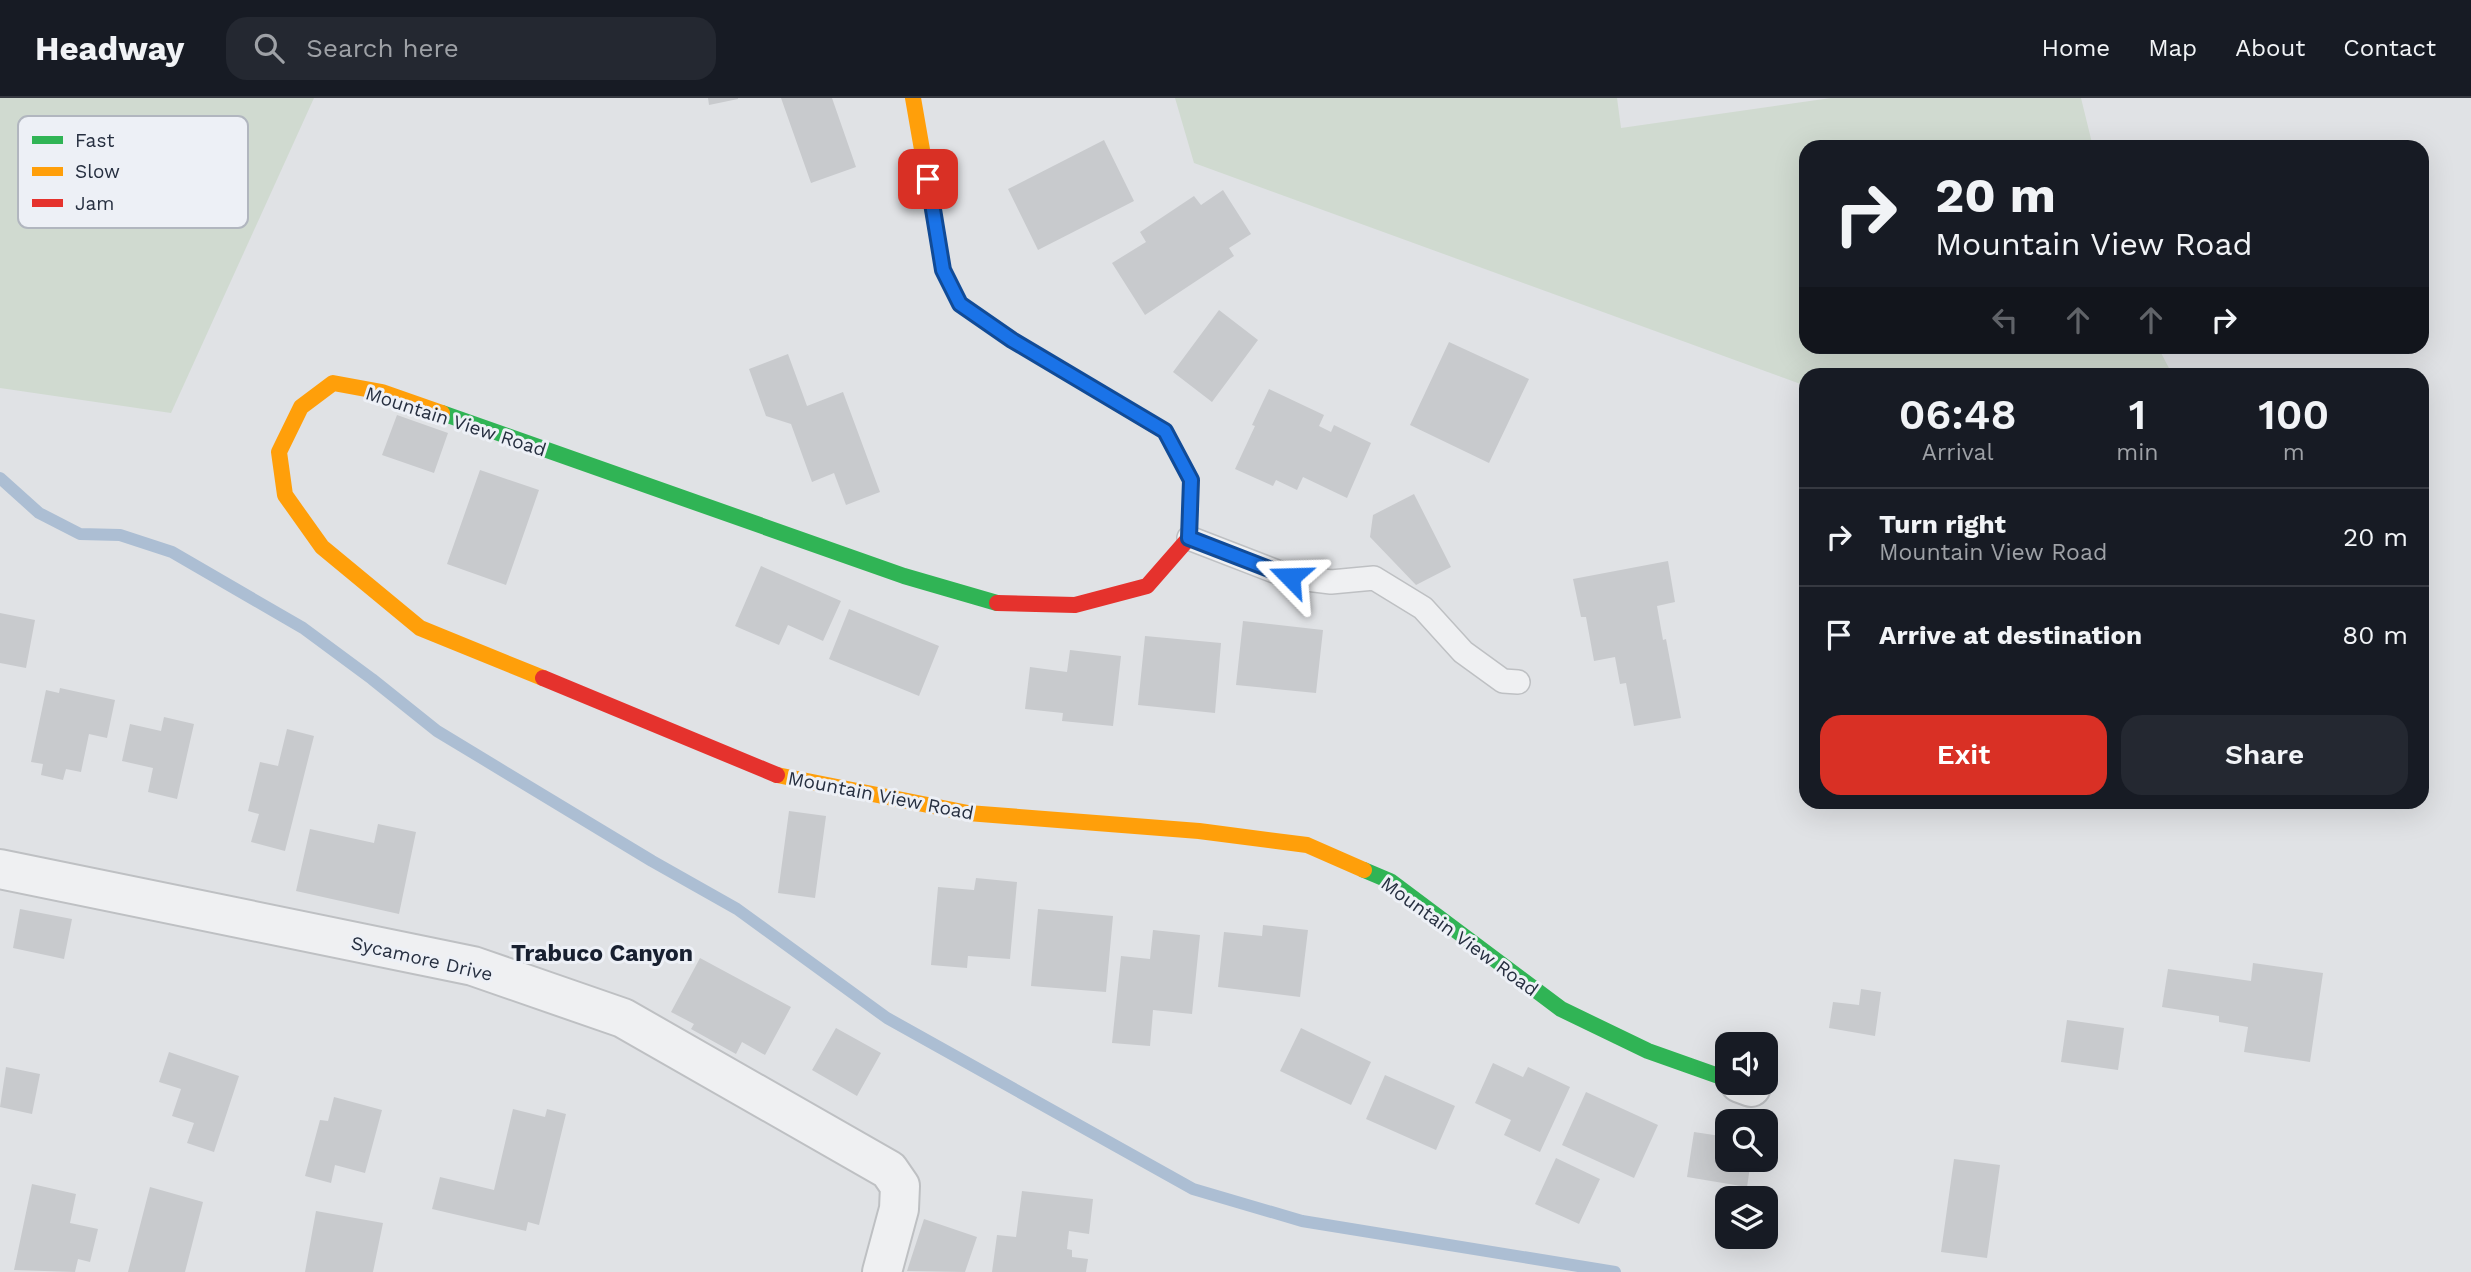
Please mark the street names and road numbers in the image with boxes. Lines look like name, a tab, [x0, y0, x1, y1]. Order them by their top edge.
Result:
street label: Mountain View Road	[363, 381, 549, 462]
street label: Mountain View Road	[786, 766, 976, 825]
street label: Mountain View Road	[1377, 872, 1543, 1001]
street label: Sycamore Drive	[349, 931, 495, 986]

